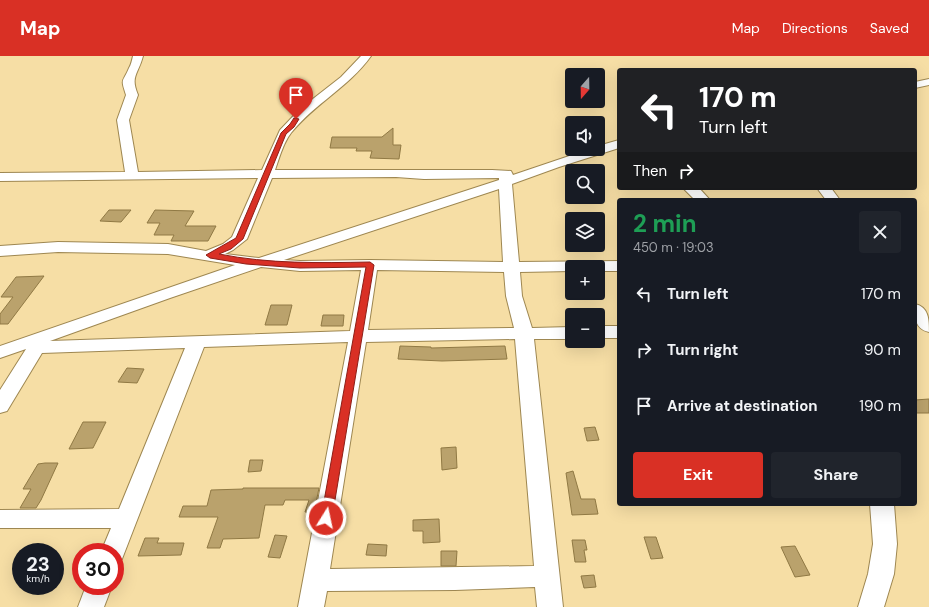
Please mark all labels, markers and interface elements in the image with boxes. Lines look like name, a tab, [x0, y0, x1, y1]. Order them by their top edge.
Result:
text: Map	[20, 16, 60, 41]
text: Map	[732, 19, 760, 37]
text: Directions	[782, 19, 848, 37]
text: Saved	[870, 19, 909, 37]
north arrow	[565, 68, 605, 108]
map controls	[565, 68, 605, 348]
pin	[279, 78, 313, 119]
text: 170 m	[699, 79, 777, 116]
icon: arrive	[285, 84, 307, 106]
icon: left	[633, 84, 685, 136]
text: Turn left	[699, 115, 768, 139]
button: sound	[565, 116, 605, 156]
icon: right	[675, 160, 697, 182]
text: Then	[633, 161, 667, 181]
button: search	[565, 164, 605, 204]
text: 2 min	[633, 208, 696, 239]
button: close	[859, 211, 901, 253]
button: layers	[565, 212, 605, 252]
text: 450 m · 19:03	[633, 239, 714, 256]
button: +	[565, 260, 605, 300]
icon: left	[633, 283, 655, 305]
text: Turn left	[667, 284, 728, 304]
text: 170 m	[861, 284, 901, 304]
button: −	[565, 308, 605, 348]
icon: right	[633, 339, 655, 361]
text: Turn right	[667, 340, 738, 360]
text: 90 m	[864, 340, 901, 360]
icon: arrive	[633, 395, 655, 417]
text: Arrive at destination	[667, 396, 818, 416]
text: 190 m	[859, 396, 901, 416]
button: Exit	[633, 452, 763, 498]
button: Share	[771, 452, 901, 498]
position arrow	[305, 497, 347, 539]
speed limit sign: 30	[72, 543, 124, 595]
text: 23	[26, 551, 50, 577]
text: km/h	[26, 572, 50, 585]

